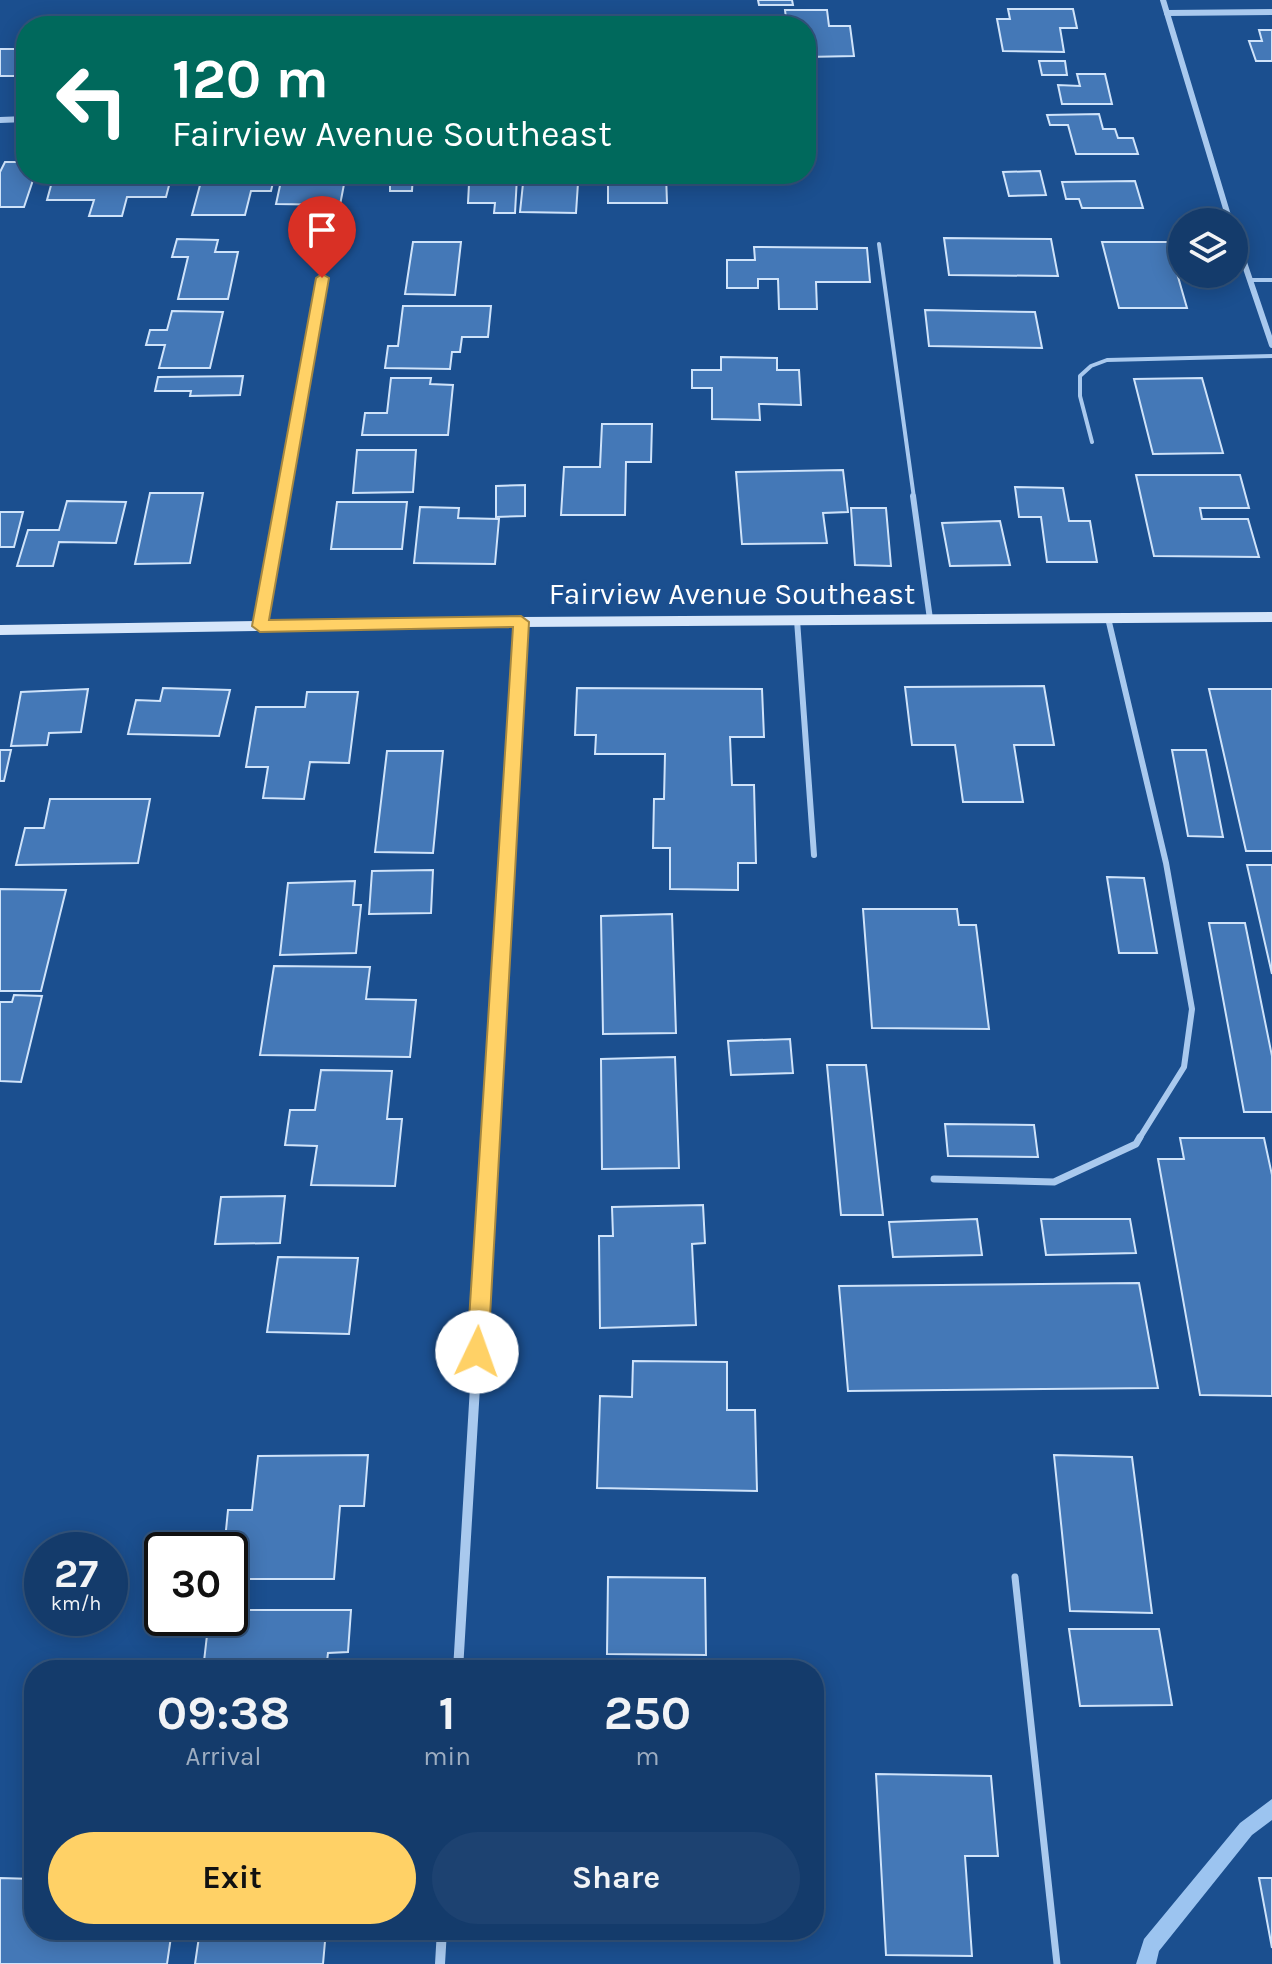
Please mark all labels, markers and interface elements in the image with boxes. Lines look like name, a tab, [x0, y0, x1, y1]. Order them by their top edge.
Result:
text: 120 m	[172, 46, 329, 111]
icon: left	[40, 48, 144, 152]
text: Fairview Avenue Southeast	[172, 113, 612, 155]
pin	[288, 196, 356, 278]
icon: arrive	[300, 208, 344, 252]
map controls	[1168, 208, 1248, 288]
button: layers	[1168, 208, 1248, 288]
street label: Fairview Avenue Southeast	[549, 576, 915, 612]
position arrow	[435, 1310, 519, 1394]
speed limit sign: 30	[144, 1532, 248, 1636]
text: 27	[54, 1550, 98, 1597]
text: km/h	[51, 1592, 101, 1615]
text: 09:38	[157, 1685, 290, 1741]
text: 1	[438, 1685, 456, 1741]
text: 250	[604, 1685, 691, 1741]
text: Arrival	[186, 1741, 262, 1772]
text: min	[423, 1741, 471, 1772]
text: m	[635, 1741, 660, 1772]
button: Exit	[48, 1832, 416, 1924]
button: Share	[432, 1832, 800, 1924]

